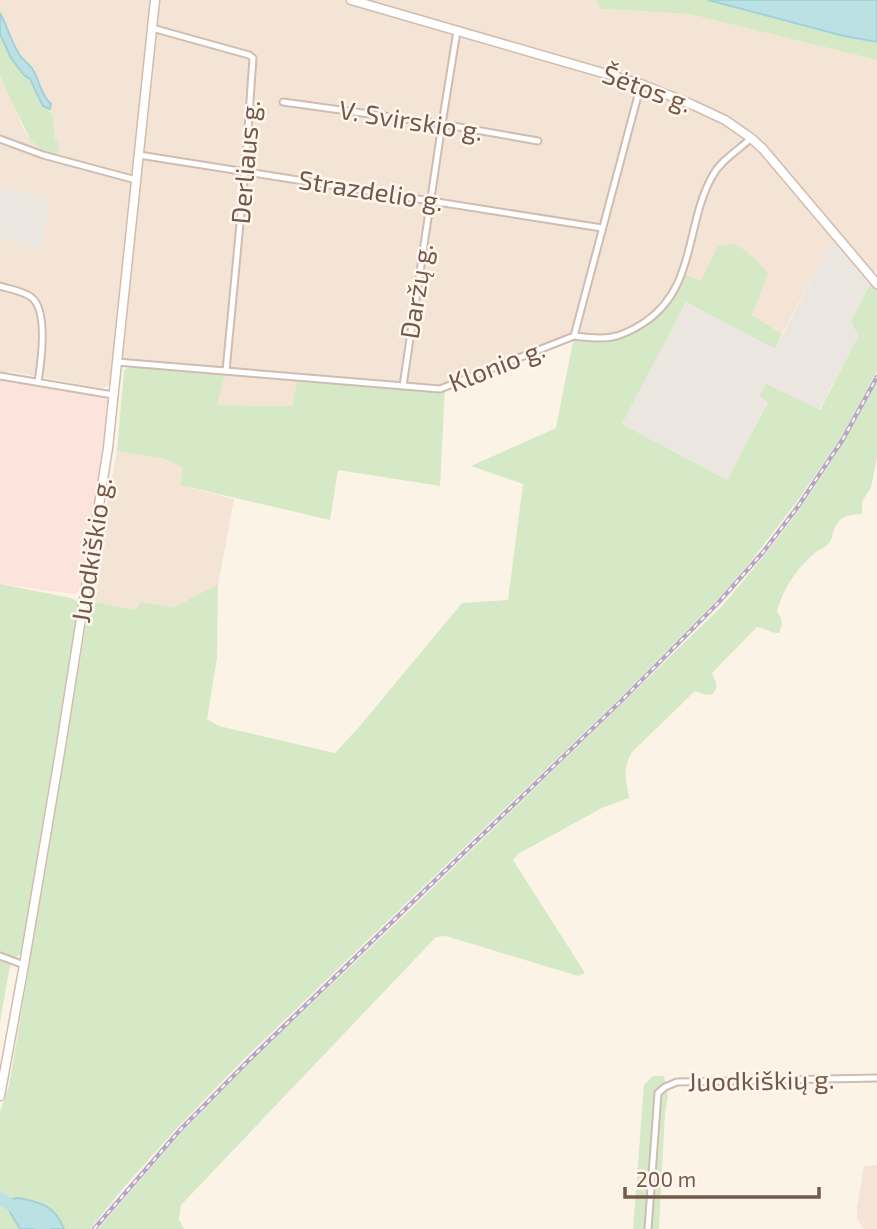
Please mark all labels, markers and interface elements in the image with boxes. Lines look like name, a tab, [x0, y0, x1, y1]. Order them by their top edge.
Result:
street label: Šėtos g.	[599, 57, 696, 118]
street label: V. Svirskio g.	[337, 93, 485, 146]
street label: Derliaus g.	[224, 99, 265, 225]
street label: Strazdelio g.	[297, 163, 446, 216]
street label: Daržų g.	[393, 241, 438, 341]
street label: Klonio g.	[444, 332, 549, 397]
street label: Juodkiškio g.	[64, 475, 117, 625]
street label: Juodkiškių g.	[687, 1063, 835, 1096]
scale bar	[625, 1156, 819, 1200]
text: 200 m	[636, 1166, 696, 1191]

